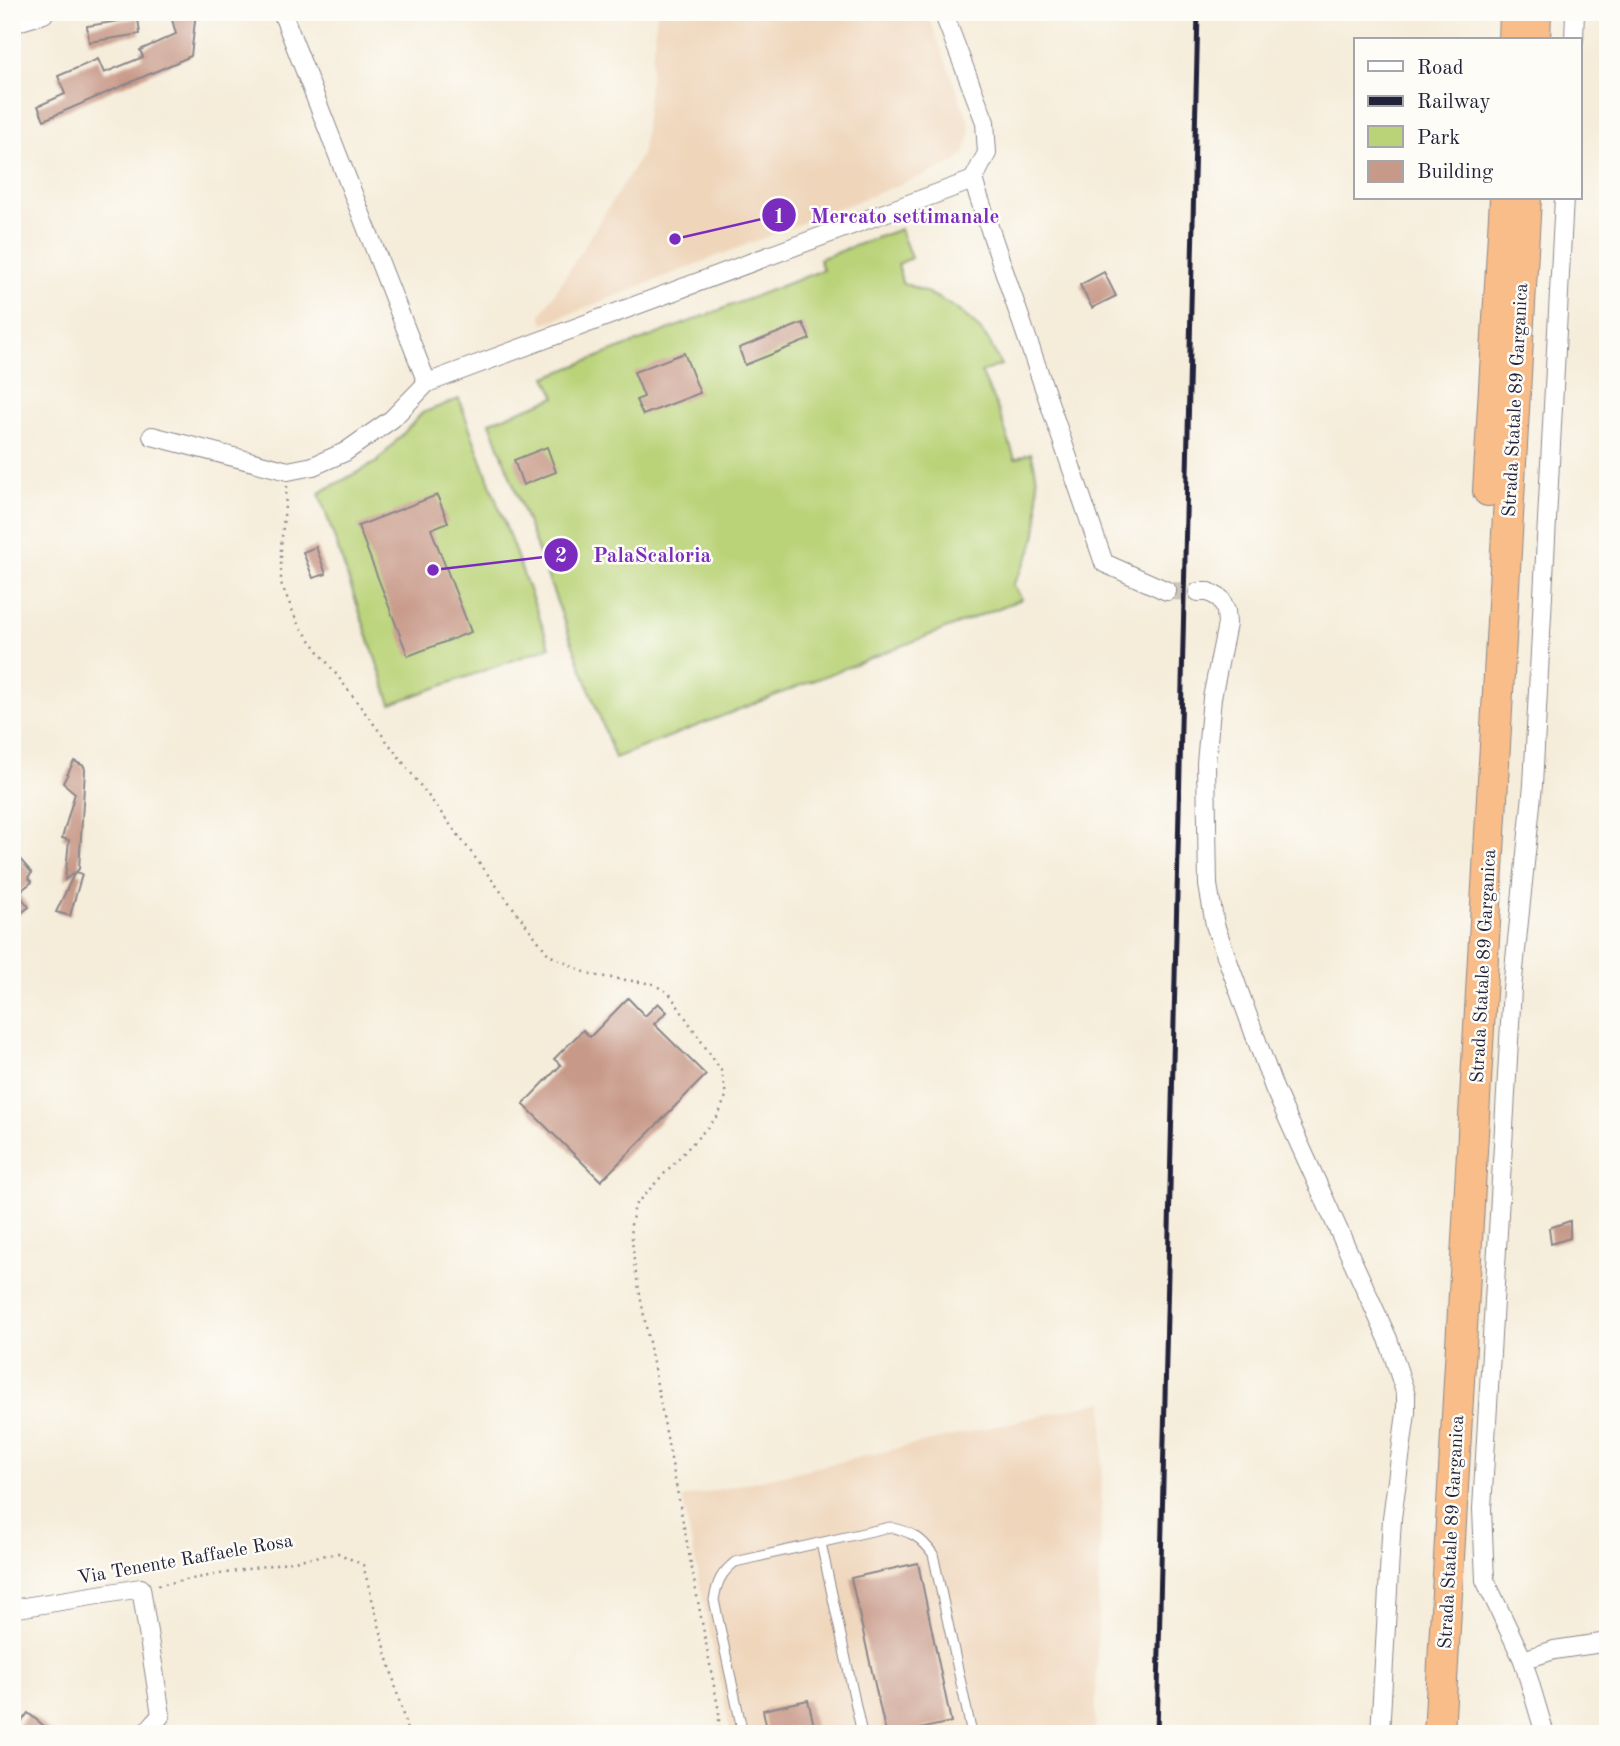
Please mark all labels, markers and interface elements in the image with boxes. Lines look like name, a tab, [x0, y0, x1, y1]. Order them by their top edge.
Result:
legend	[1354, 38, 1582, 200]
text: Road	[1417, 58, 1464, 79]
text: Railway	[1417, 92, 1491, 113]
text: Park	[1417, 128, 1460, 149]
text: Building	[1417, 162, 1494, 183]
callout: Mercato settimanale	[762, 194, 1014, 236]
text: 1	[773, 207, 785, 228]
text: Mercato settimanale	[811, 207, 999, 228]
street label: Strada Statale 89 Garganica	[1501, 282, 1532, 518]
callout: PalaScaloria	[544, 534, 725, 576]
text: 2	[555, 546, 567, 567]
text: PalaScaloria	[593, 546, 711, 567]
street label: Strada Statale 89 Garganica	[1469, 848, 1500, 1084]
street label: Strada Statale 89 Garganica	[1437, 1414, 1468, 1650]
street label: Via Tenente Raffaele Rosa	[76, 1532, 295, 1589]

